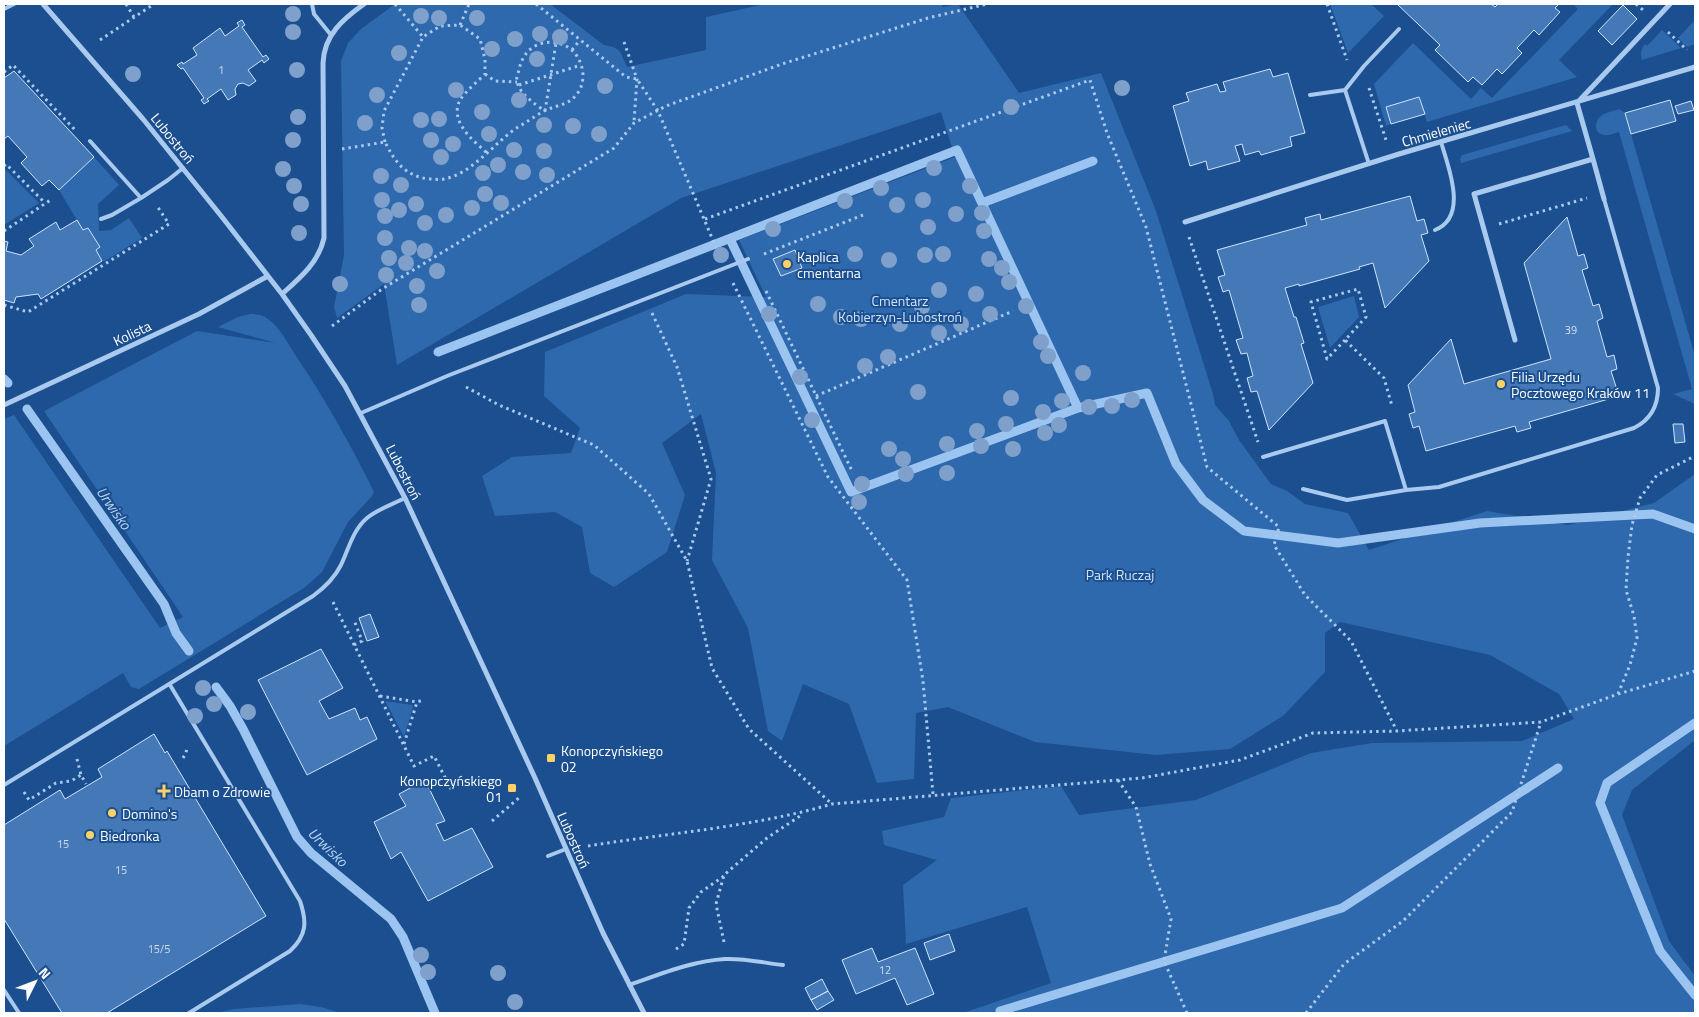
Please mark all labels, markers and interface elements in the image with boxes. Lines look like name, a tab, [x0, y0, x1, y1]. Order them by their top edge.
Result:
house number: 1	[218, 62, 224, 78]
street label: Lubostroń	[146, 108, 200, 168]
street label: Chmieleniec	[1399, 112, 1473, 152]
place label: Kaplica cmentarna	[797, 246, 861, 283]
marker: Kaplica cmentarna	[781, 258, 793, 270]
park label: Cmentarz Kobierzyn-Lubostroń	[838, 290, 962, 327]
street label: Kolista	[109, 315, 155, 351]
house number: 39	[1565, 322, 1577, 338]
place label: Filia Urzędu Pocztowego Kraków 11	[1511, 366, 1650, 403]
marker: Filia Urzędu Pocztowego Kraków 11	[1495, 378, 1507, 390]
street label: Lubostroń	[381, 441, 427, 503]
water label: Urwisko	[91, 482, 137, 535]
park label: Park Ruczaj	[1086, 564, 1154, 585]
place label: Konopczyńskiego 02	[561, 740, 663, 777]
marker: Konopczyńskiego 02	[545, 752, 557, 764]
place label: Konopczyńskiego 01	[400, 770, 502, 807]
place label: Dbam o Zdrowie	[174, 781, 270, 802]
marker: Konopczyńskiego 01	[506, 782, 518, 794]
marker: Dbam o Zdrowie	[158, 785, 170, 797]
place label: Domino's	[122, 803, 177, 824]
marker: Domino's	[106, 807, 118, 819]
street label: Lubostroń	[552, 808, 596, 872]
water label: Urwisko	[303, 822, 354, 872]
place label: Biedronka	[100, 825, 159, 846]
marker: Biedronka	[84, 829, 96, 841]
house number: 15	[57, 836, 69, 852]
house number: 15	[115, 862, 127, 878]
house number: 15/5	[147, 941, 171, 957]
north arrow	[10, 957, 60, 1007]
text: N	[34, 962, 56, 984]
house number: 12	[879, 962, 891, 978]

